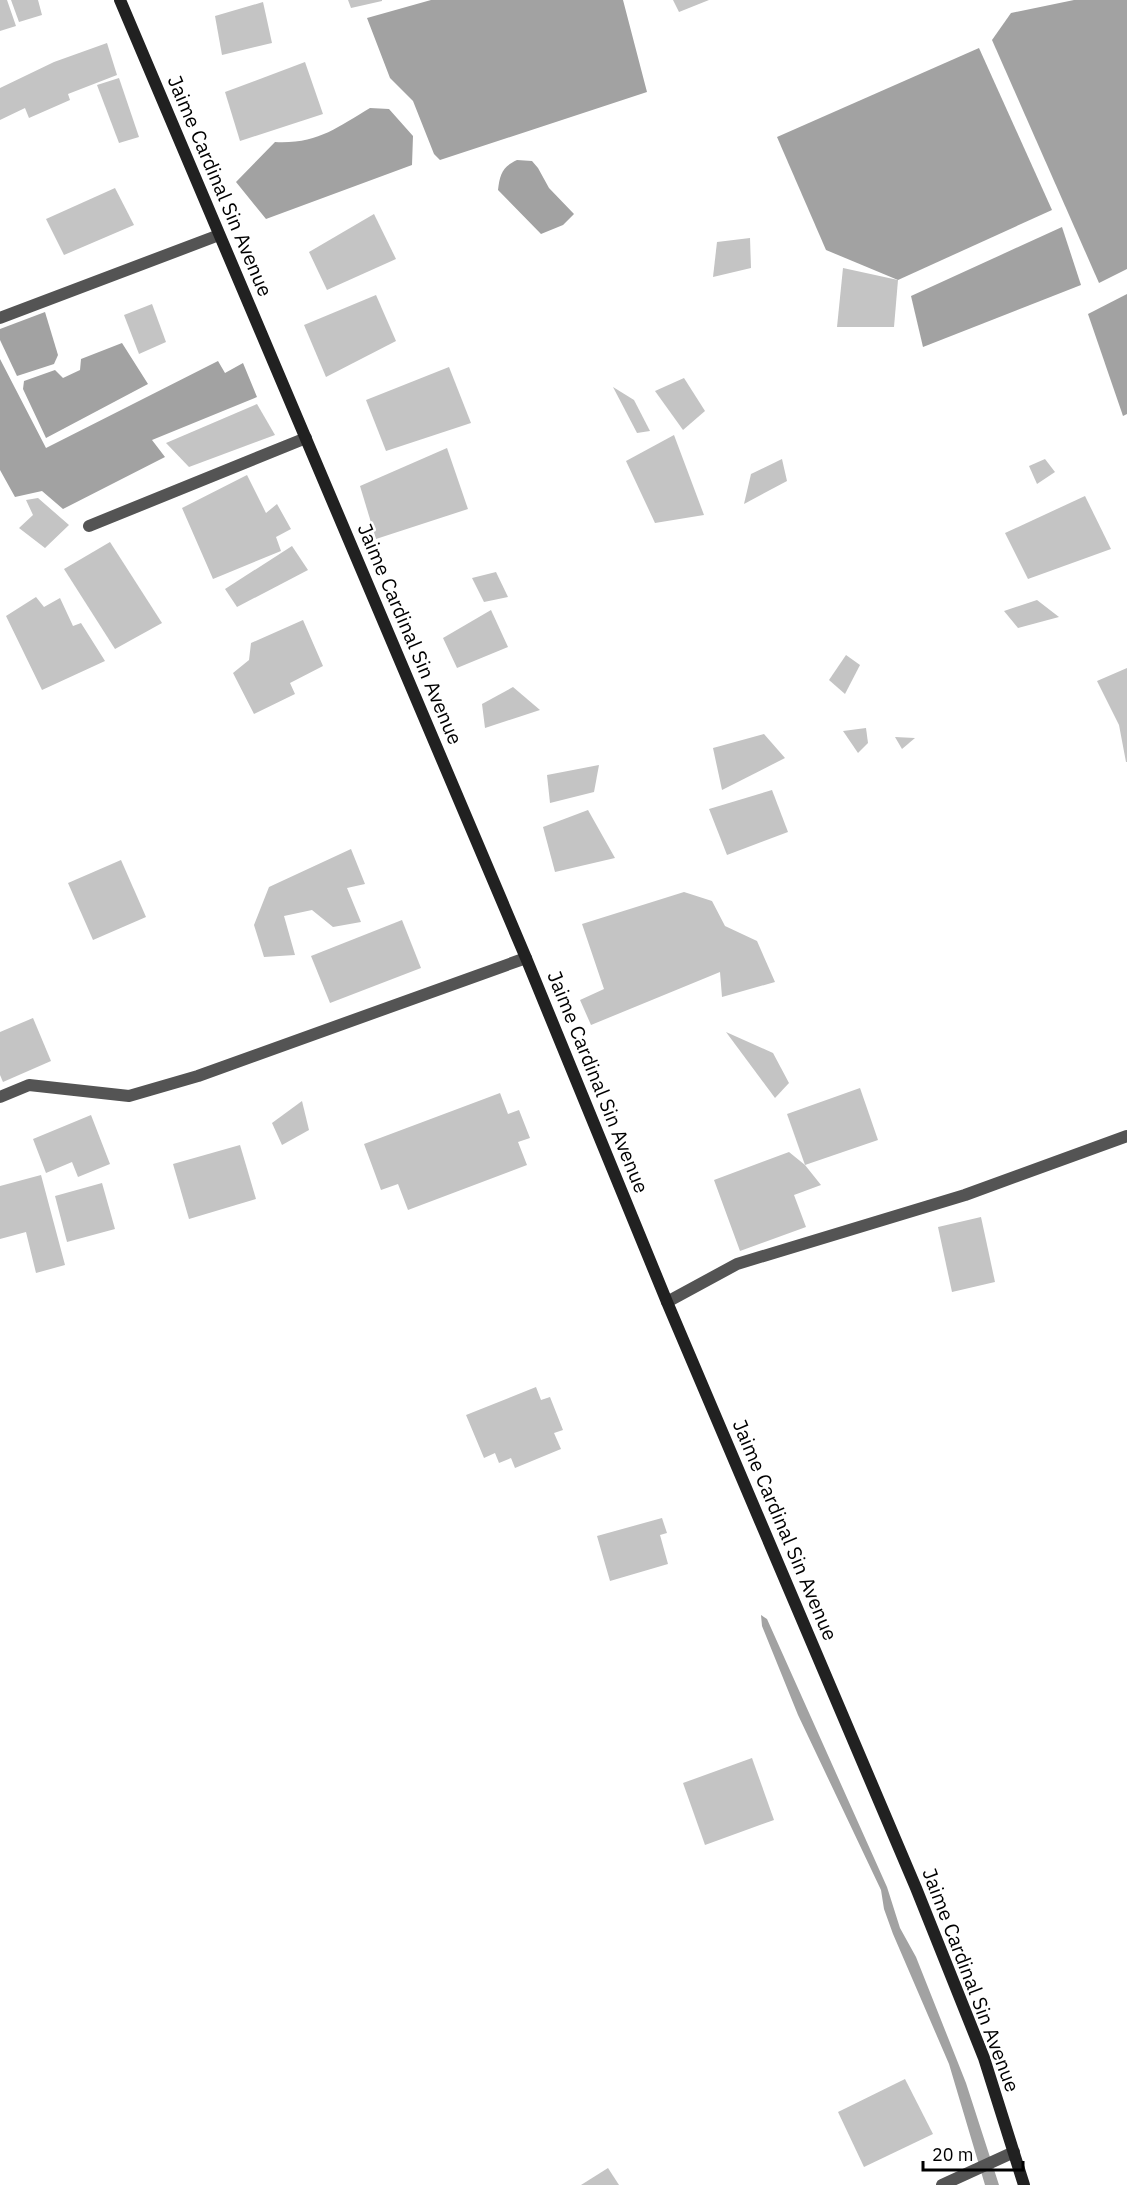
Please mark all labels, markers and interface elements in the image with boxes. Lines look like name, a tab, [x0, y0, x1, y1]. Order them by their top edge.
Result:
street label: Jaime Cardinal Sin Avenue	[162, 71, 279, 300]
street label: Jaime Cardinal Sin Avenue	[352, 519, 469, 748]
street label: Jaime Cardinal Sin Avenue	[541, 967, 655, 1197]
street label: Jaime Cardinal Sin Avenue	[727, 1415, 844, 1644]
street label: Jaime Cardinal Sin Avenue	[916, 1864, 1027, 2096]
scale bar	[923, 2134, 1024, 2172]
text: 20 m	[932, 2143, 974, 2166]

